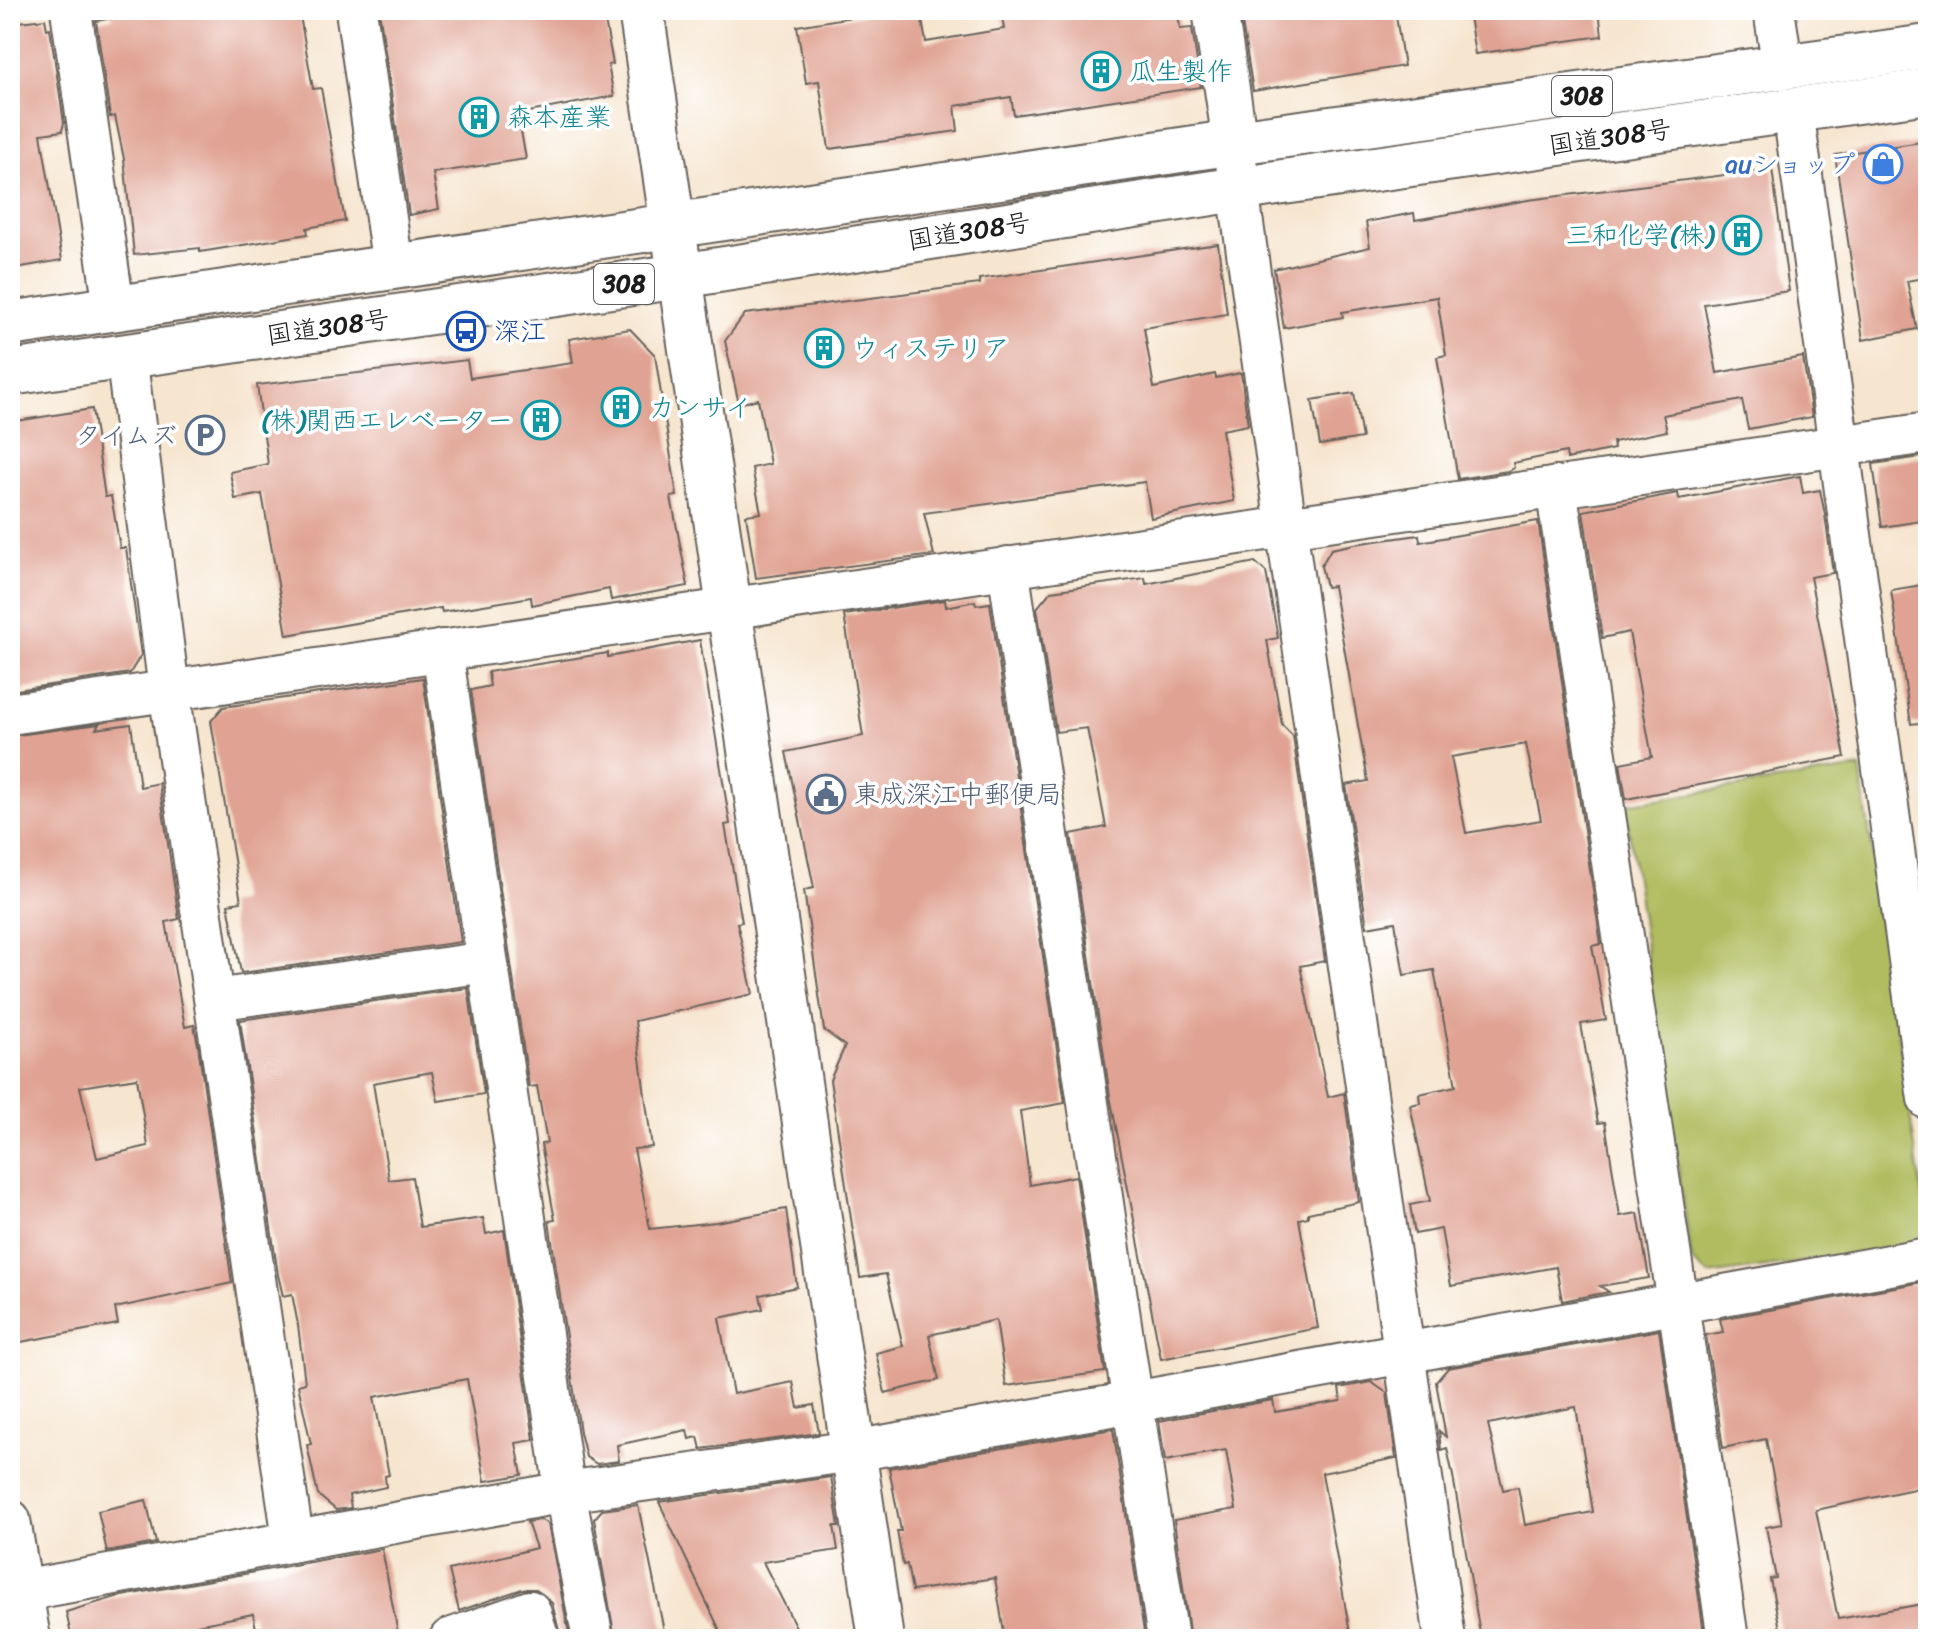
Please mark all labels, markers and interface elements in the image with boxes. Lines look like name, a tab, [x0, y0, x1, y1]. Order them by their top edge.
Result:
place label: 瓜生製作	[1129, 48, 1233, 94]
building icon: 瓜生製作	[1080, 50, 1122, 92]
road number: 308	[1552, 76, 1612, 116]
place label: 森本産業	[507, 94, 611, 140]
building icon: 森本産業	[458, 96, 500, 138]
street label: 国道308号	[1545, 106, 1675, 168]
place label: auショップ	[1725, 141, 1855, 187]
shop icon: auショップ	[1862, 143, 1904, 185]
street label: 国道308号	[904, 199, 1034, 263]
place label: 三和化学(株)	[1566, 212, 1716, 258]
building icon: 三和化学(株)	[1721, 214, 1763, 256]
road number: 308	[594, 264, 654, 304]
street label: 国道308号	[263, 296, 393, 358]
place label: 深江	[494, 308, 546, 354]
bus stop icon: 深江	[445, 310, 487, 352]
place label: ウィステリア	[852, 325, 1010, 371]
building icon: ウィステリア	[803, 327, 845, 369]
place label: カンサイ	[649, 384, 751, 430]
building icon: カンサイ	[600, 386, 642, 428]
place label: (株)関西エレベーター	[261, 397, 513, 443]
building icon: (株)関西エレベーター	[520, 399, 562, 441]
place label: タイムズ	[75, 412, 177, 458]
parking icon: タイムズ	[184, 414, 226, 456]
place label: 東成深江中郵便局	[854, 771, 1062, 817]
public building icon: 東成深江中郵便局	[805, 773, 847, 815]

